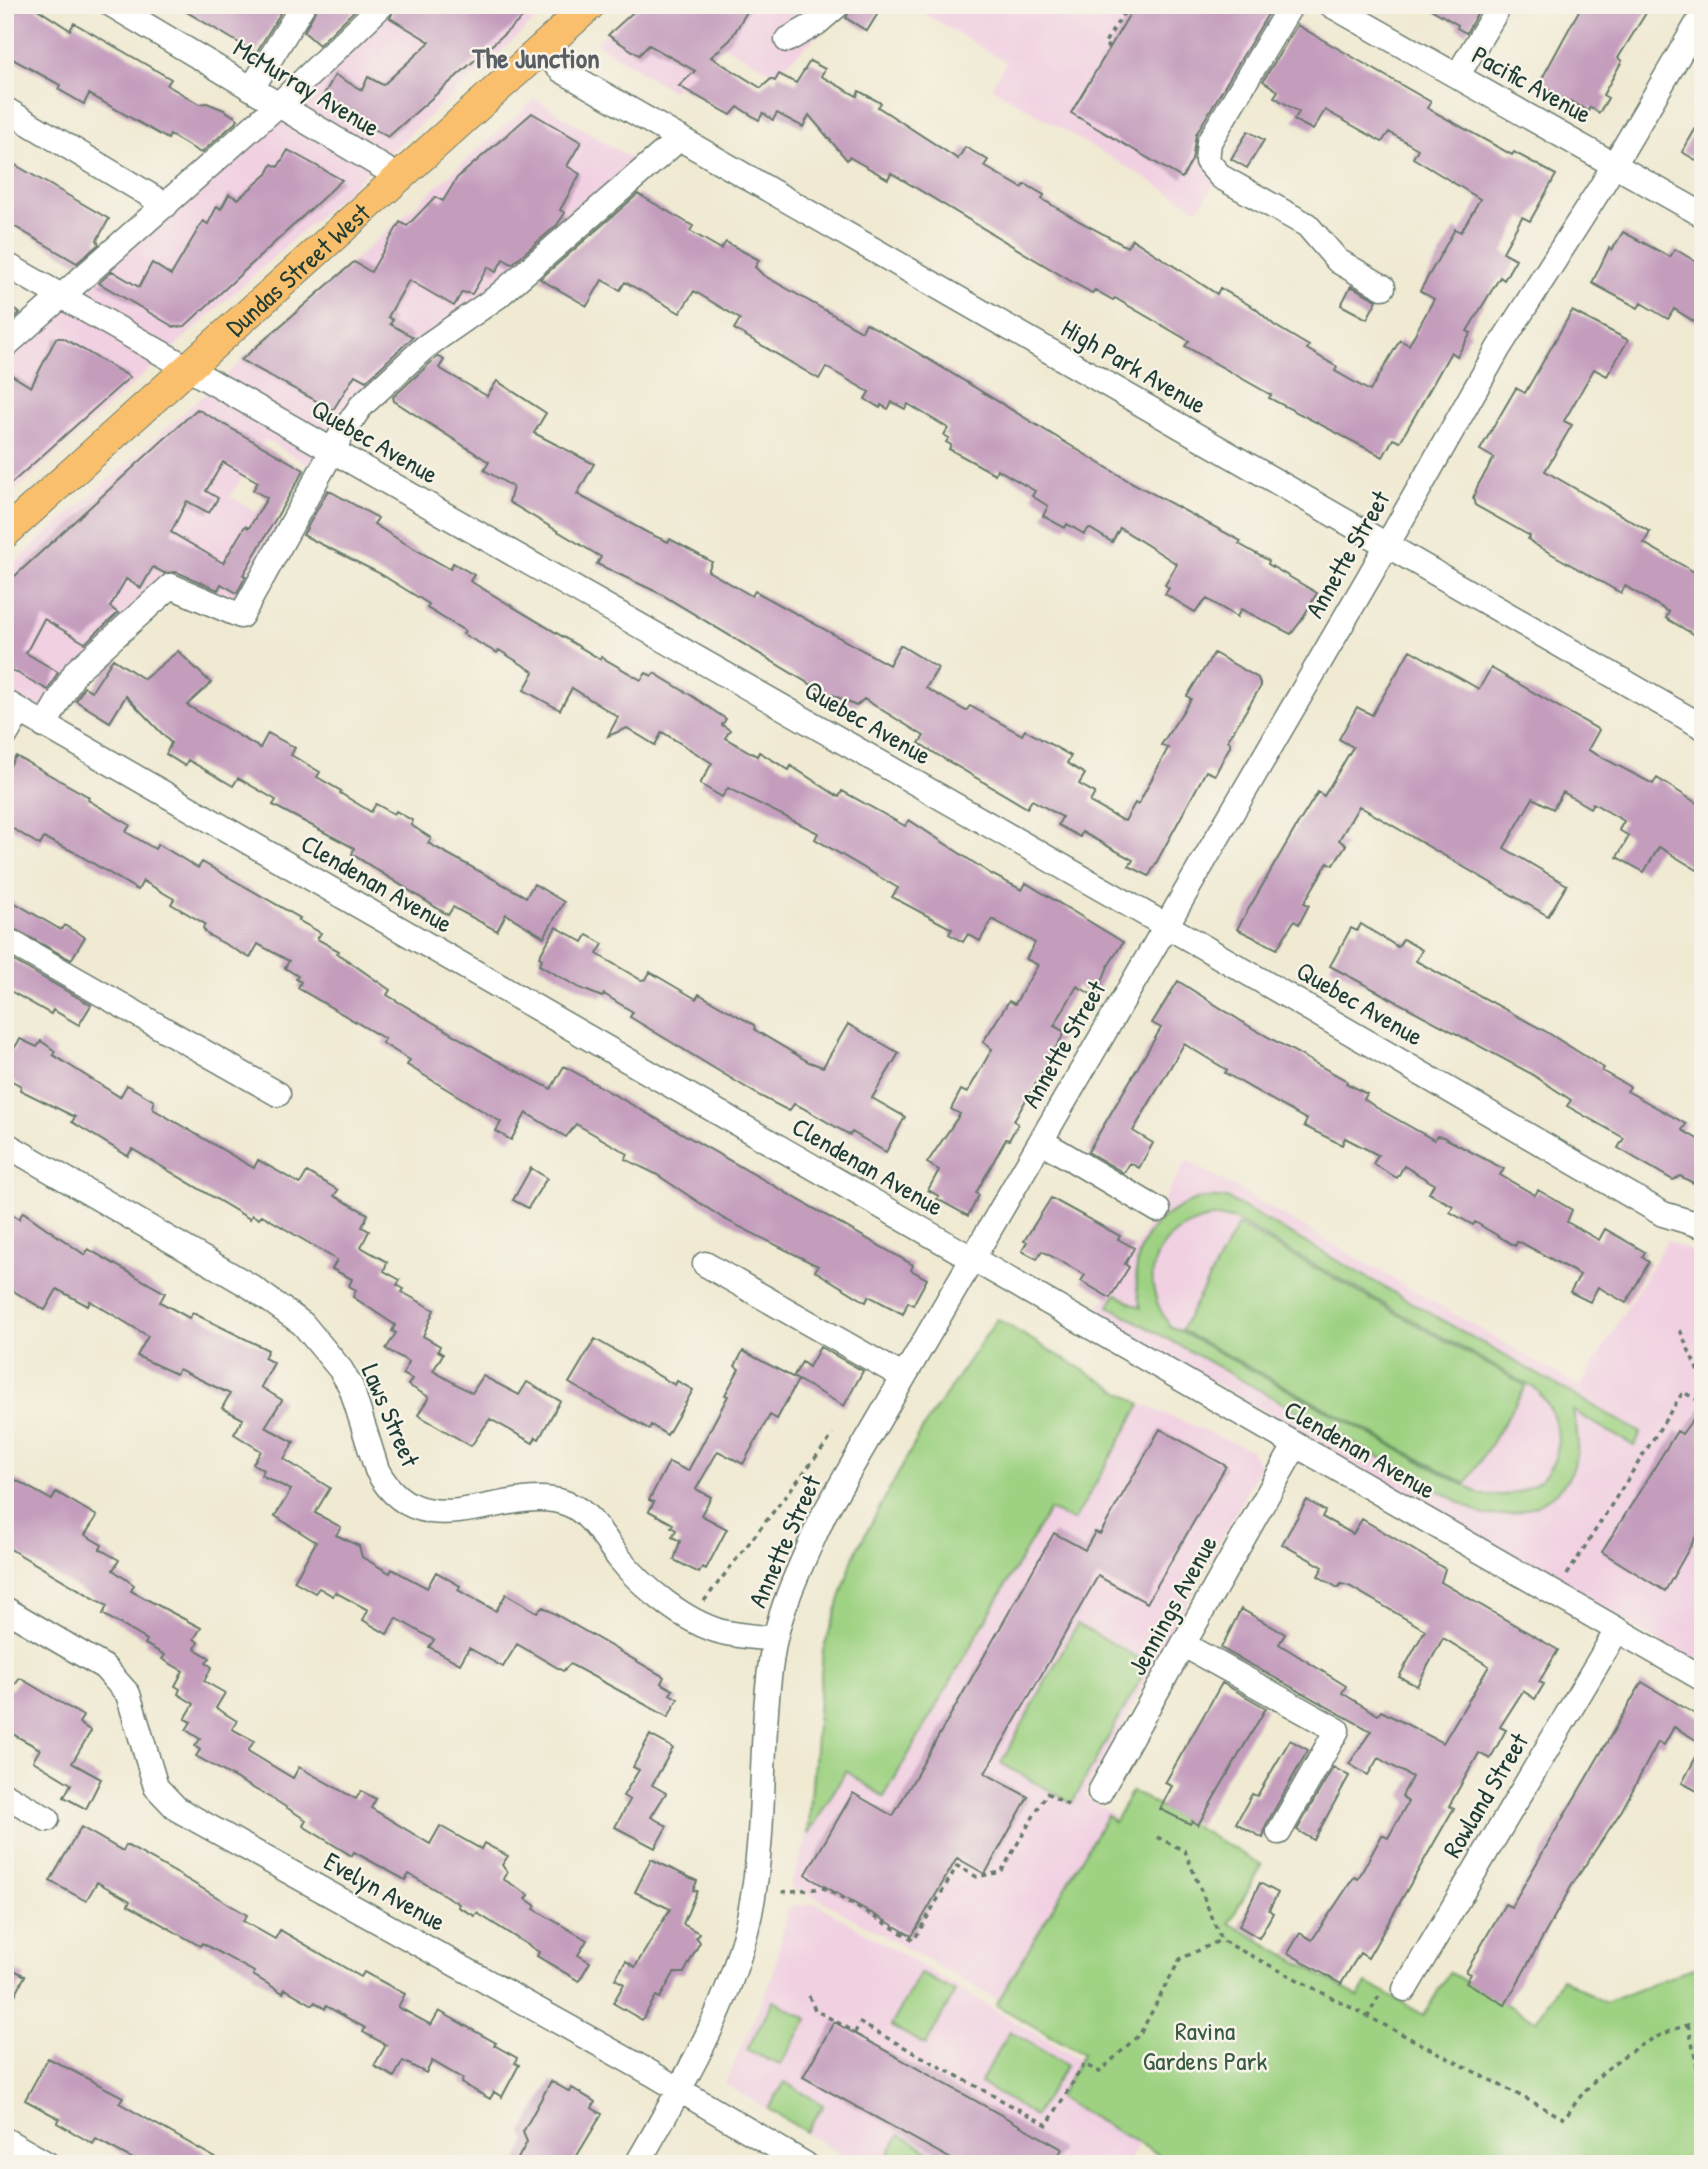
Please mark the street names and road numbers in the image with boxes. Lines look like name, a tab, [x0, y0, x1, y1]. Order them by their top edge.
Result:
street label: McMurray Avenue	[227, 30, 387, 144]
street label: Pacific Avenue	[1466, 37, 1598, 131]
street label: Dundas Street West	[218, 194, 378, 343]
street label: High Park Avenue	[1055, 310, 1213, 422]
street label: Quebec Avenue	[305, 391, 445, 491]
street label: Annette Street	[1297, 483, 1398, 624]
street label: Quebec Avenue	[798, 672, 938, 772]
street label: Clendenan Avenue	[295, 826, 459, 940]
street label: Quebec Avenue	[1290, 953, 1430, 1053]
street label: Annette Street	[1013, 973, 1114, 1114]
street label: Clendenan Avenue	[786, 1109, 950, 1223]
street label: Laws Street	[354, 1358, 429, 1473]
street label: Clendenan Avenue	[1278, 1392, 1442, 1506]
street label: Annette Street	[739, 1468, 829, 1613]
street label: Jennings Avenue	[1119, 1529, 1225, 1681]
street label: Rowland Street	[1434, 1725, 1537, 1864]
street label: Evelyn Avenue	[318, 1843, 452, 1939]

